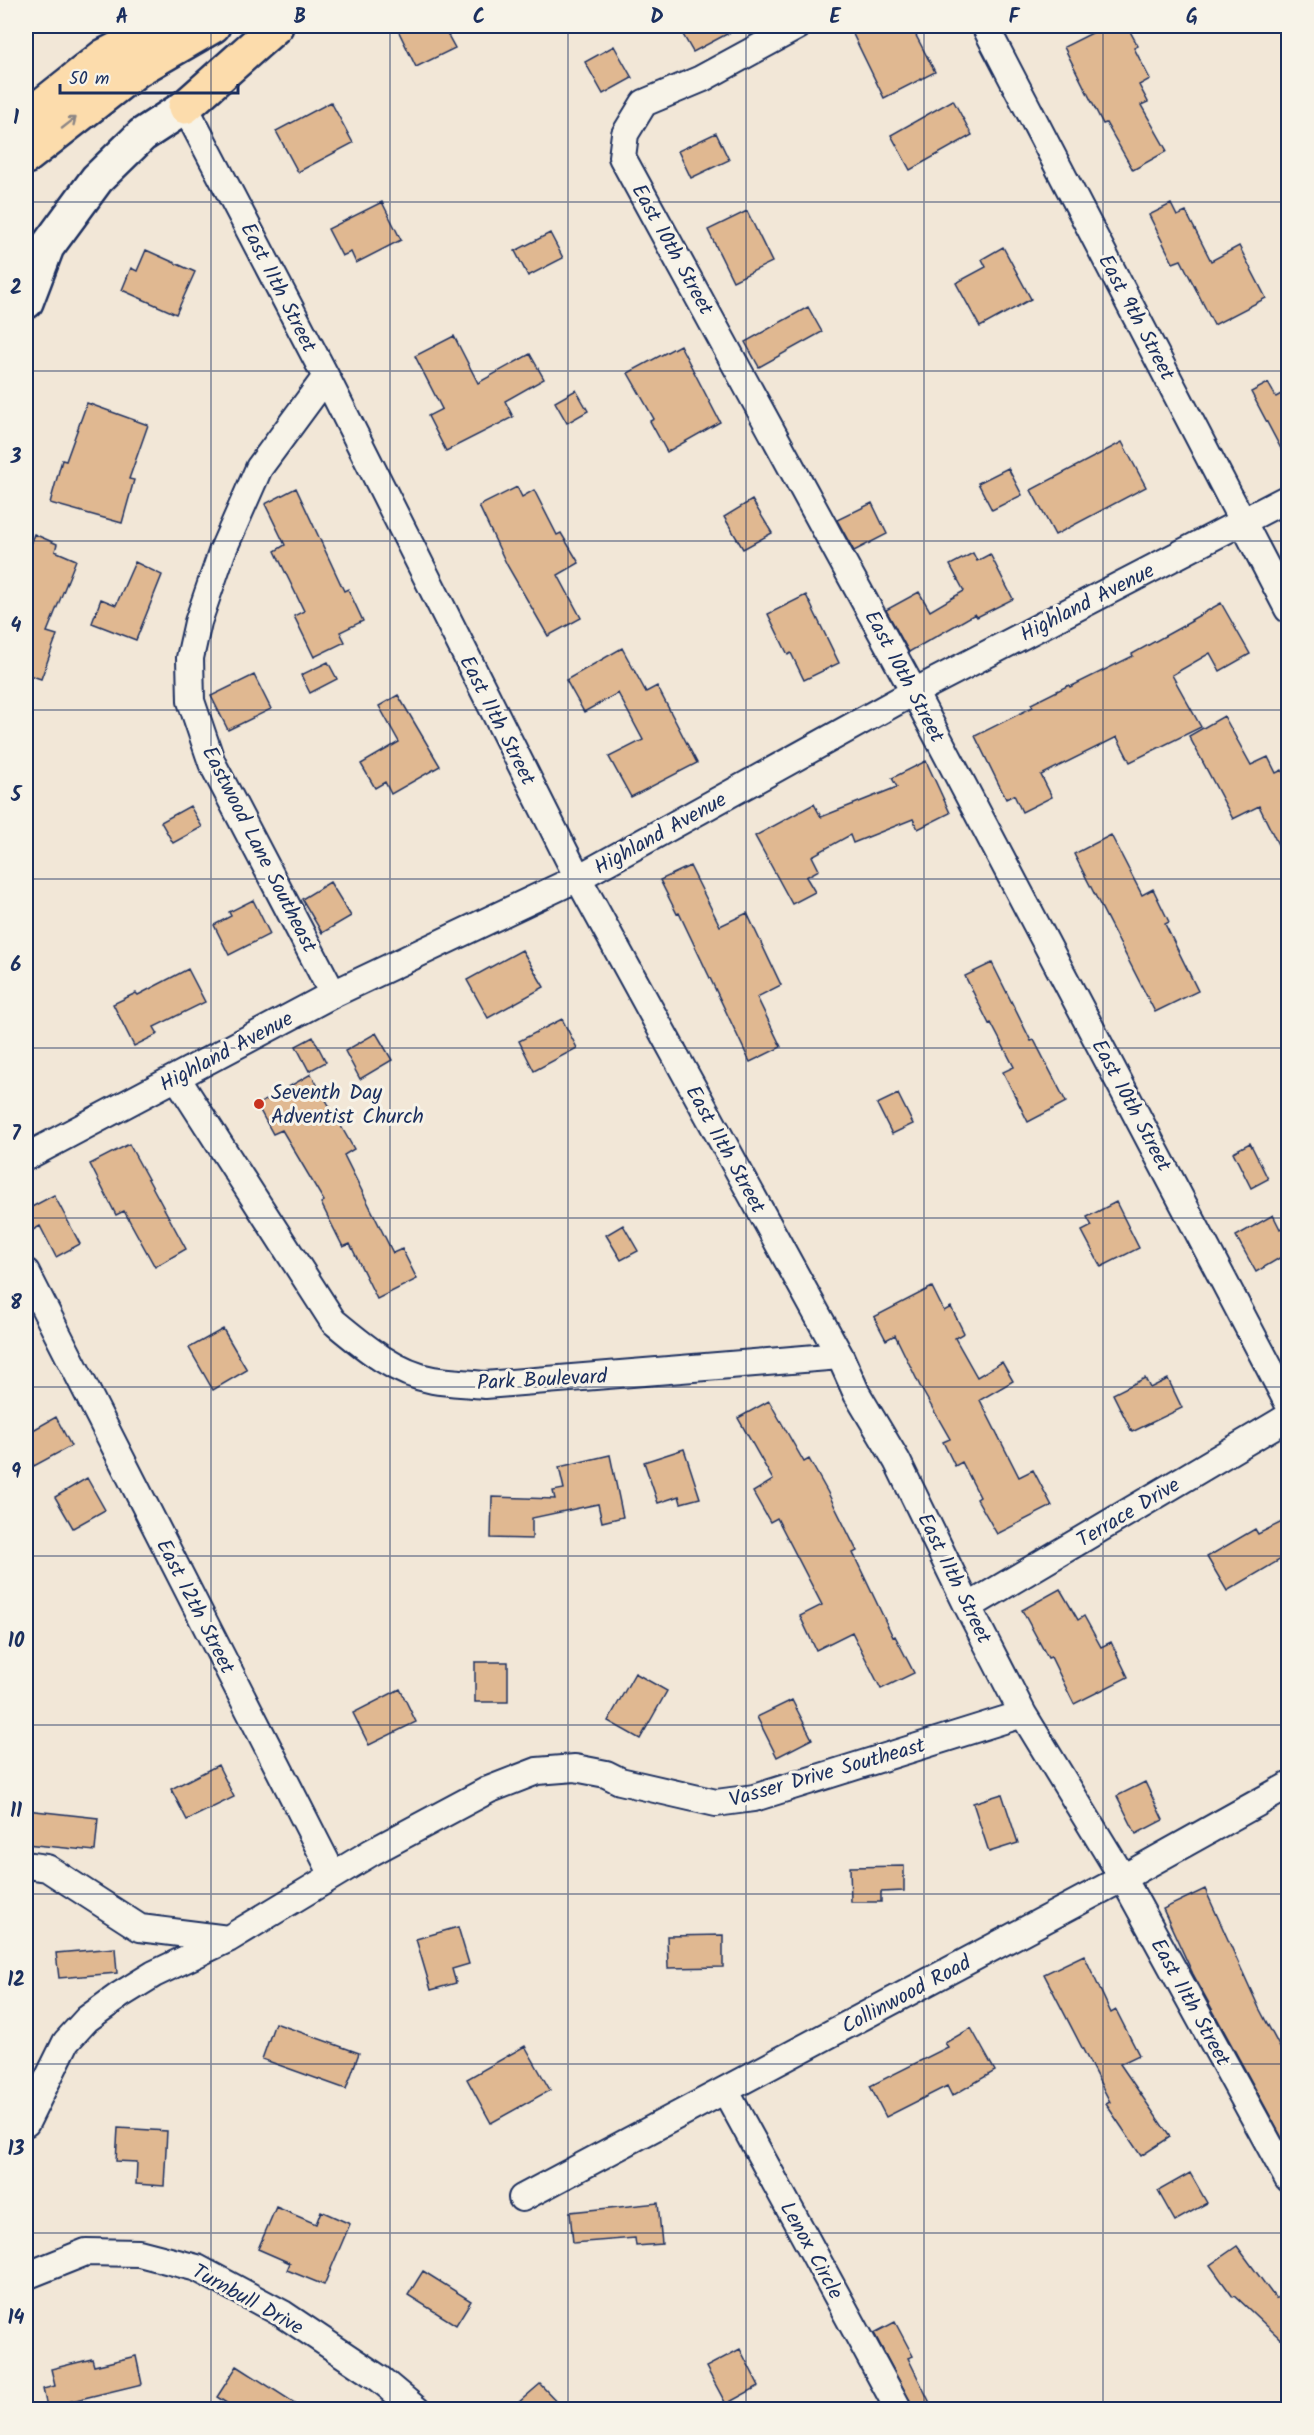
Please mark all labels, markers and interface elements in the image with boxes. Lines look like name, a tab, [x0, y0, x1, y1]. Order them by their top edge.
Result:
text: A	[116, 2, 128, 34]
text: B	[294, 2, 306, 34]
text: C	[473, 2, 485, 34]
text: D	[650, 2, 664, 34]
text: E	[829, 2, 841, 34]
text: F	[1009, 2, 1021, 34]
text: G	[1186, 2, 1198, 34]
scale bar	[60, 57, 238, 95]
text: 50 m	[69, 65, 109, 94]
text: 1	[13, 103, 19, 135]
one-way arrow	[60, 117, 76, 130]
street label: East 10th Street	[622, 178, 722, 322]
street label: East 11th Street	[231, 217, 325, 359]
street label: East 9th Street	[1088, 249, 1183, 388]
text: 2	[10, 273, 22, 305]
text: 3	[10, 442, 22, 474]
street label: Highland Avenue	[1015, 555, 1161, 651]
street label: East 10th Street	[855, 605, 953, 750]
text: 4	[11, 611, 22, 643]
street label: East 11th Street	[450, 650, 544, 792]
street label: Eastwood Lane Southeast	[192, 741, 326, 960]
text: 5	[10, 780, 23, 812]
street label: Highland Avenue	[588, 784, 734, 884]
text: 6	[11, 950, 22, 982]
street label: Highland Avenue	[154, 1003, 300, 1101]
street label: East 10th Street	[1082, 1034, 1180, 1179]
place label: Seventh Day Adventist Church	[271, 1077, 424, 1134]
street label: East 11th Street	[676, 1080, 774, 1221]
marker: Seventh Day Adventist Church	[252, 1097, 266, 1111]
text: 7	[11, 1119, 21, 1151]
text: 8	[10, 1288, 22, 1320]
street label: Park Boulevard	[476, 1361, 608, 1400]
text: 9	[11, 1457, 21, 1489]
street label: Terrace Drive	[1071, 1469, 1187, 1557]
street label: East 11th Street	[908, 1508, 1000, 1650]
street label: East 12th Street	[146, 1533, 243, 1681]
text: 10	[8, 1626, 25, 1658]
street label: Vasser Drive Southeast	[726, 1729, 930, 1817]
text: 11	[10, 1796, 22, 1828]
street label: East 11th Street	[1141, 1933, 1239, 2074]
street label: Collinwood Road	[836, 1947, 978, 2043]
text: 12	[7, 1965, 25, 1997]
text: 13	[8, 2134, 25, 2166]
street label: Lenox Circle	[770, 2196, 851, 2306]
street label: Turnbull Drive	[185, 2256, 310, 2345]
text: 14	[8, 2303, 25, 2335]

